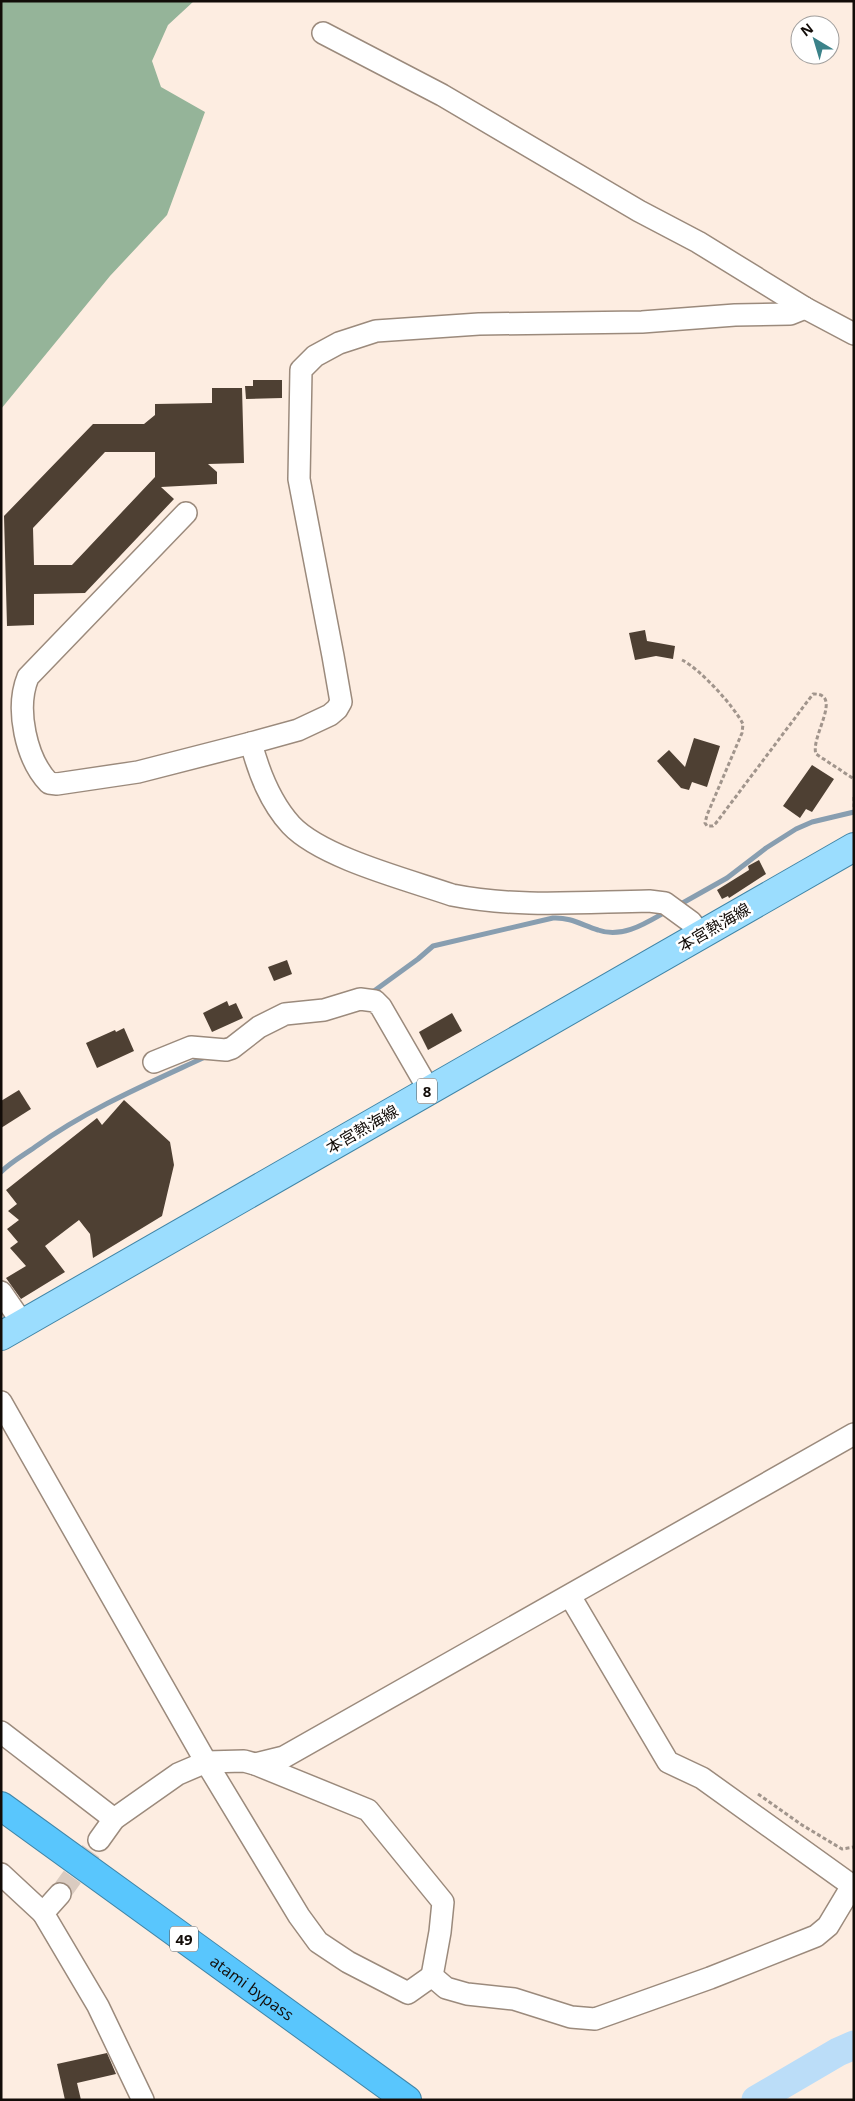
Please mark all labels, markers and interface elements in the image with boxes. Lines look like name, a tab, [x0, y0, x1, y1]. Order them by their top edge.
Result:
north arrow	[790, 15, 840, 65]
text: N	[796, 18, 817, 40]
street label: 本宮熱海線	[674, 897, 754, 957]
road number: 8	[417, 1078, 437, 1104]
street label: 本宮熱海線	[322, 1099, 402, 1159]
road number: 49	[170, 1926, 198, 1952]
street label: atami bypass	[206, 1950, 298, 2026]

